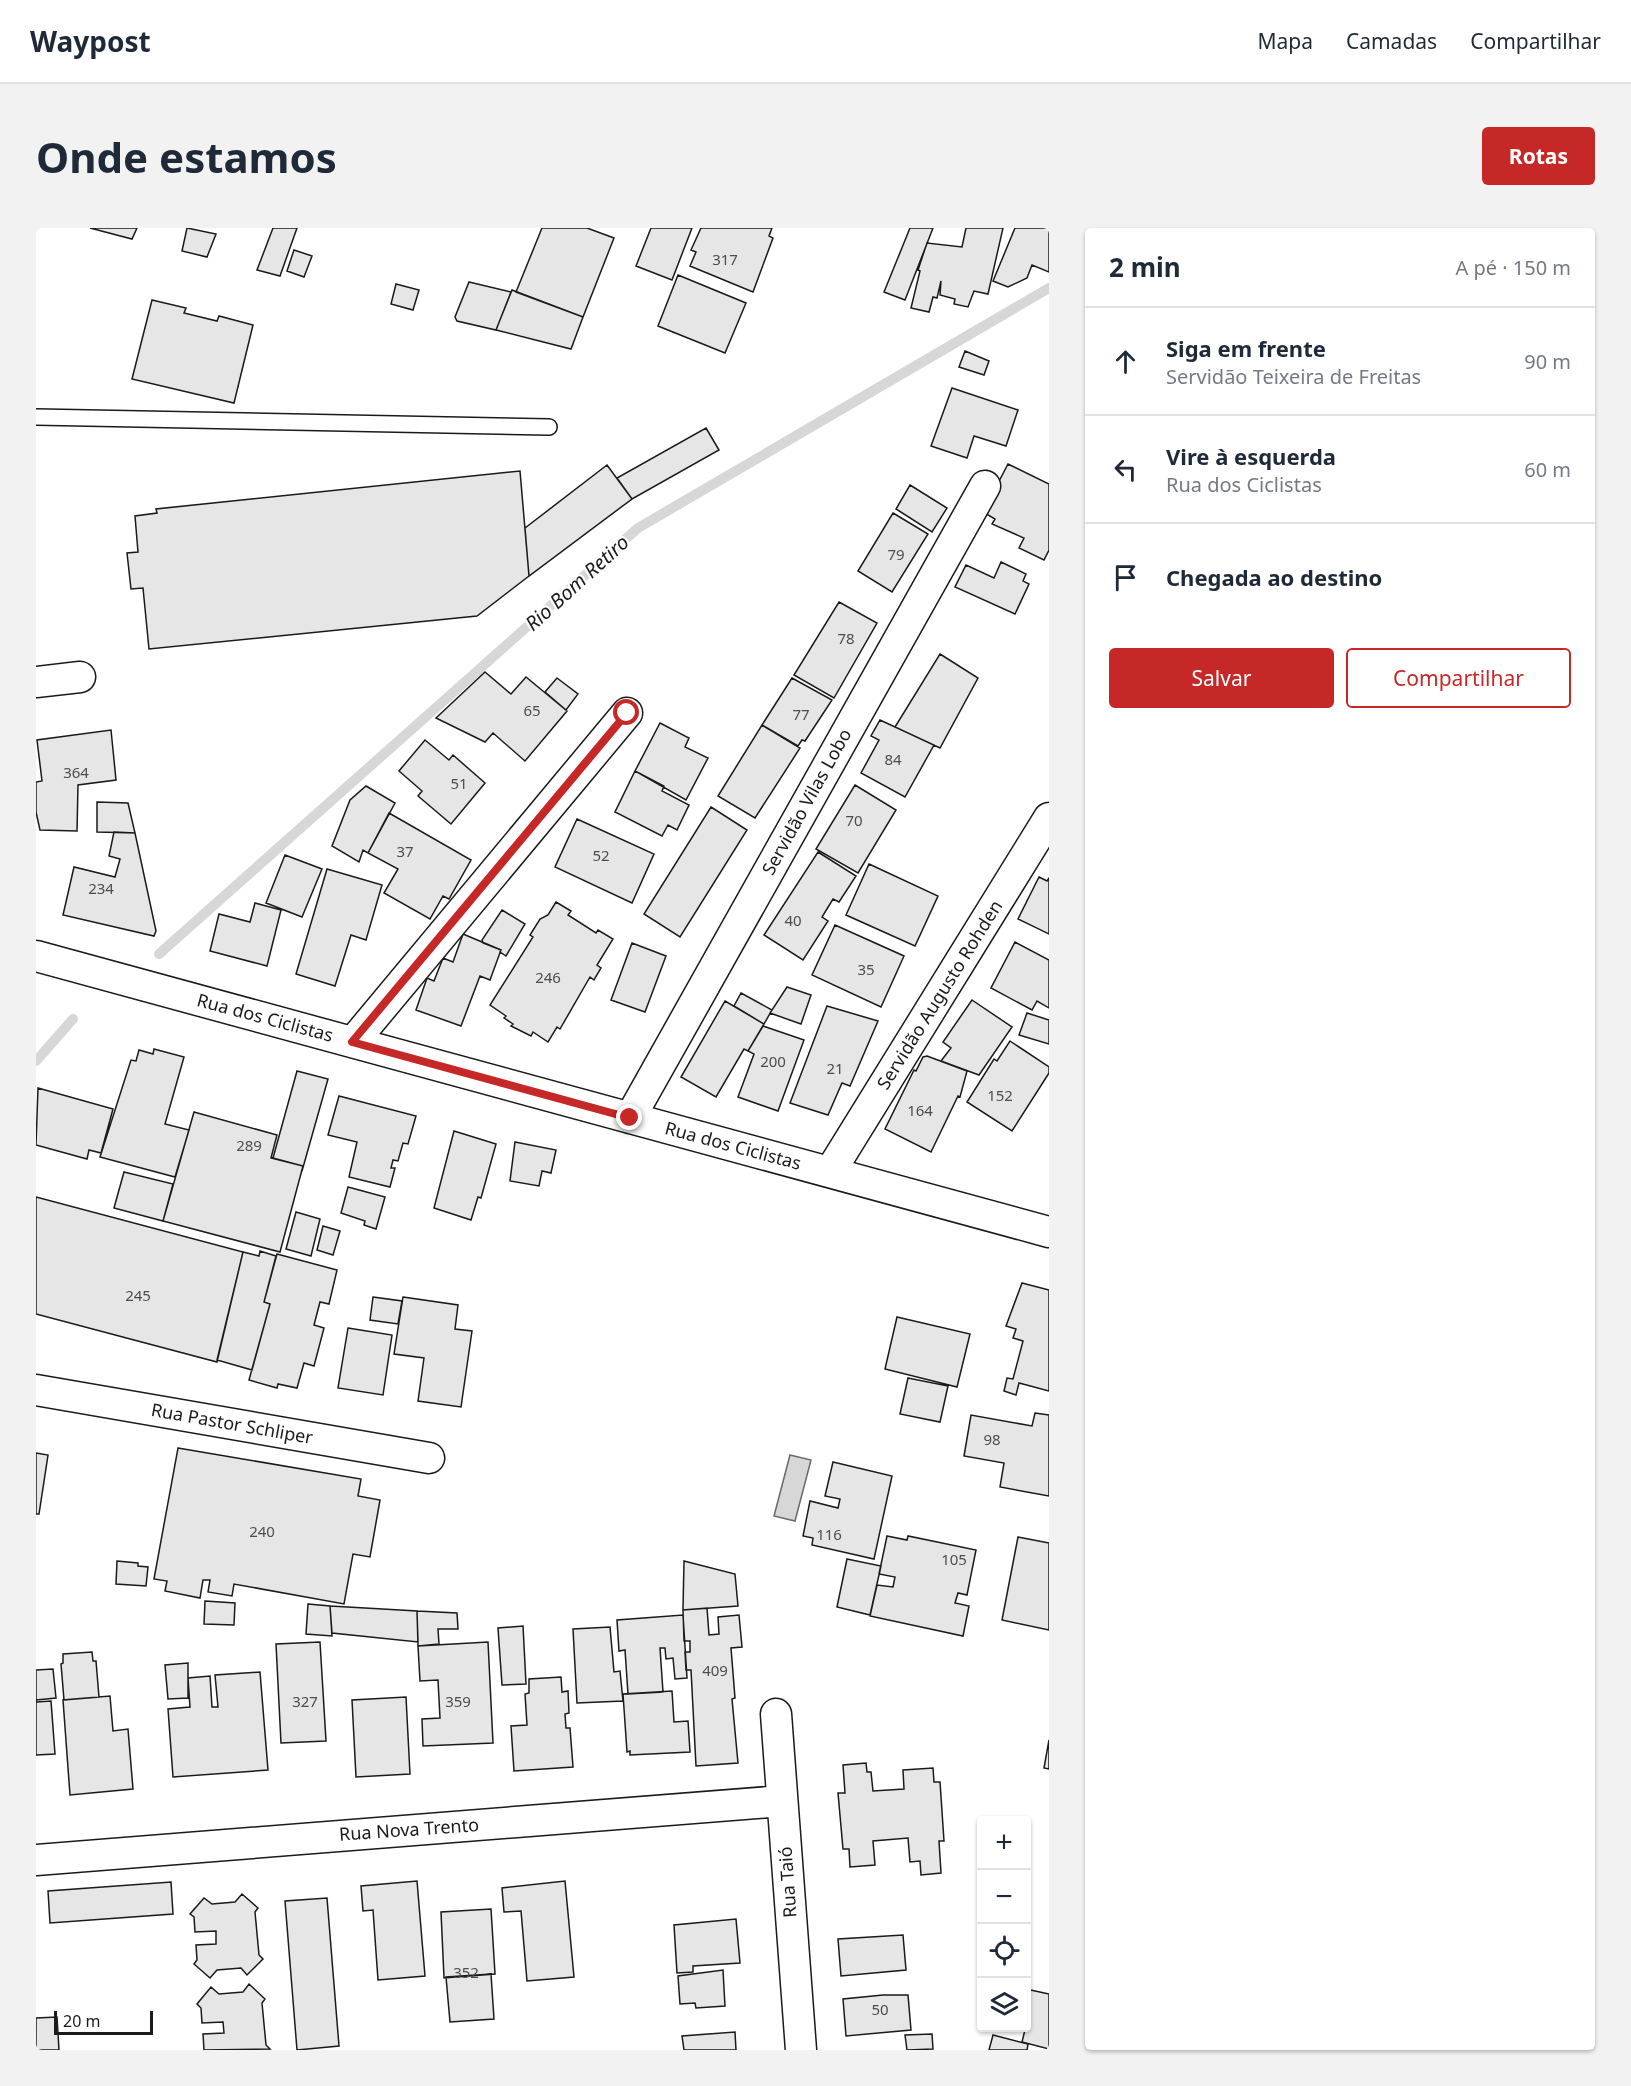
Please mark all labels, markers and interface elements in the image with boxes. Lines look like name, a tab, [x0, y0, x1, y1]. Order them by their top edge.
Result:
text: Waypost	[30, 22, 151, 60]
text: Mapa	[1257, 27, 1313, 55]
text: Camadas	[1346, 27, 1437, 55]
text: Compartilhar	[1470, 27, 1601, 55]
button: Rotas	[1482, 127, 1595, 185]
text: Onde estamos	[36, 128, 337, 185]
house number: 317	[712, 249, 738, 269]
text: 2 min	[1109, 249, 1181, 285]
text: A pé · 150 m	[1455, 254, 1571, 281]
text: Siga em frente	[1166, 333, 1326, 363]
icon: ahead	[1109, 345, 1142, 378]
text: 90 m	[1524, 348, 1571, 375]
text: Servidão Teixeira de Freitas	[1166, 363, 1421, 390]
text: Vire à esquerda	[1166, 441, 1336, 471]
icon: left	[1109, 453, 1142, 486]
text: 60 m	[1524, 456, 1571, 483]
text: Rua dos Ciclistas	[1166, 471, 1322, 498]
water label: Rio Bom Retiro	[519, 529, 634, 637]
house number: 79	[887, 544, 905, 564]
icon: arrive	[1109, 561, 1142, 594]
text: Chegada ao destino	[1166, 562, 1382, 592]
house number: 78	[837, 628, 855, 648]
button: Salvar	[1109, 648, 1334, 708]
button: Compartilhar	[1346, 648, 1571, 708]
route start	[613, 699, 639, 725]
house number: 65	[523, 700, 541, 720]
house number: 77	[792, 704, 810, 724]
street label: Servidão Vilas Lobo	[756, 724, 856, 879]
house number: 84	[884, 749, 902, 769]
house number: 364	[63, 762, 89, 782]
house number: 51	[450, 773, 468, 793]
house number: 70	[845, 810, 863, 830]
house number: 37	[396, 841, 414, 861]
house number: 52	[592, 845, 610, 865]
house number: 234	[88, 878, 114, 898]
street label: Servidão Augusto Rohden	[871, 895, 1007, 1094]
house number: 40	[784, 910, 802, 930]
house number: 35	[857, 959, 875, 979]
house number: 246	[535, 967, 561, 987]
street label: Rua dos Ciclistas	[194, 987, 336, 1047]
house number: 200	[760, 1051, 786, 1071]
house number: 21	[826, 1058, 844, 1078]
house number: 152	[987, 1085, 1013, 1105]
house number: 164	[907, 1100, 933, 1120]
route end	[616, 1104, 642, 1130]
street label: Rua dos Ciclistas	[662, 1115, 804, 1175]
house number: 289	[236, 1135, 262, 1155]
house number: 245	[125, 1285, 151, 1305]
street label: Rua Pastor Schliper	[149, 1397, 315, 1449]
house number: 98	[983, 1429, 1001, 1449]
house number: 240	[249, 1521, 275, 1541]
house number: 116	[816, 1524, 842, 1544]
house number: 105	[941, 1549, 967, 1569]
house number: 409	[702, 1660, 728, 1680]
house number: 327	[292, 1691, 318, 1711]
house number: 359	[445, 1691, 471, 1711]
street label: Rua Nova Trento	[338, 1812, 480, 1846]
map controls	[977, 1816, 1031, 2032]
button: +	[977, 1816, 1031, 1870]
street label: Rua Taió	[773, 1846, 801, 1918]
button: −	[977, 1870, 1031, 1924]
button: locate	[977, 1924, 1031, 1978]
house number: 352	[453, 1962, 479, 1982]
button: layers	[977, 1978, 1031, 2032]
house number: 50	[871, 1999, 889, 2019]
scale bar	[54, 2008, 153, 2036]
text: 20 m	[63, 2010, 100, 2032]

